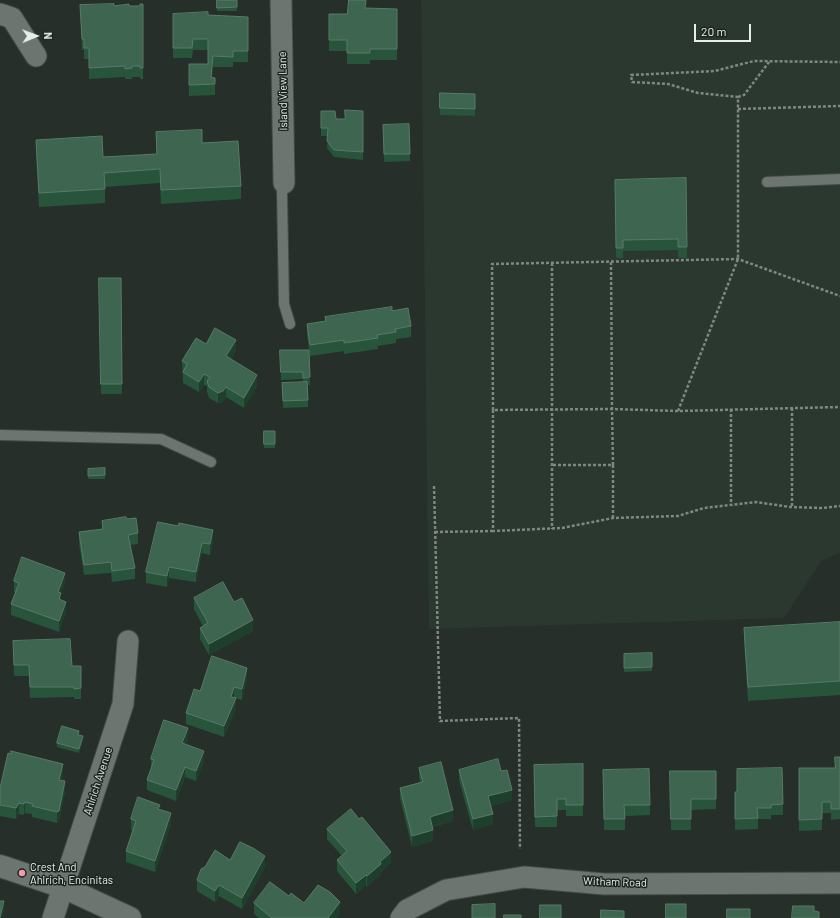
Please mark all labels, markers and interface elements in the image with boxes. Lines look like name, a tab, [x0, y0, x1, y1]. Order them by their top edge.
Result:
north arrow	[16, 16, 56, 56]
scale bar	[696, 16, 753, 42]
text: 20 m	[701, 24, 727, 38]
text: N	[42, 32, 55, 40]
street label: Island View Lane	[276, 51, 290, 131]
street label: Ahlrich Avenue	[81, 745, 115, 817]
place label: Crest And Ahlrich, Encinitas	[30, 860, 113, 886]
marker: Crest And Ahlrich, Encinitas	[17, 868, 27, 878]
street label: Witham Road	[583, 874, 647, 890]

